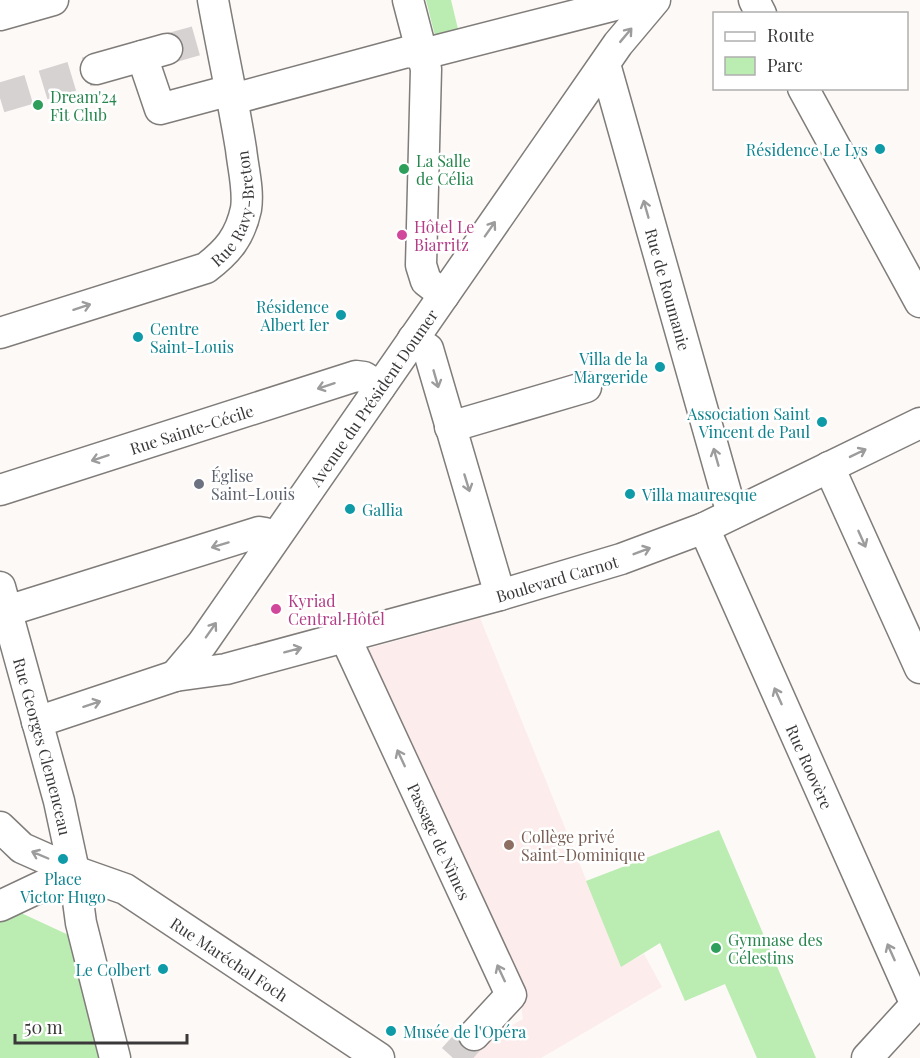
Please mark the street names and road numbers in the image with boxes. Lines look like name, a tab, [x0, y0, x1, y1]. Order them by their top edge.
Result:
street label: Rue Ravy-Breton	[206, 149, 257, 270]
street label: Rue de Roumanie	[641, 226, 696, 353]
street label: Avenue du Président Doumer	[304, 305, 442, 491]
street label: Rue Sainte-Cécile	[127, 399, 256, 458]
street label: Boulevard Carnot	[493, 550, 621, 606]
street label: Rue Georges Clemenceau	[9, 655, 77, 837]
street label: Rue Roovère	[782, 721, 838, 812]
street label: Passage de Nîmes	[404, 779, 476, 903]
street label: Rue Maréchal Foch	[167, 912, 293, 1006]

